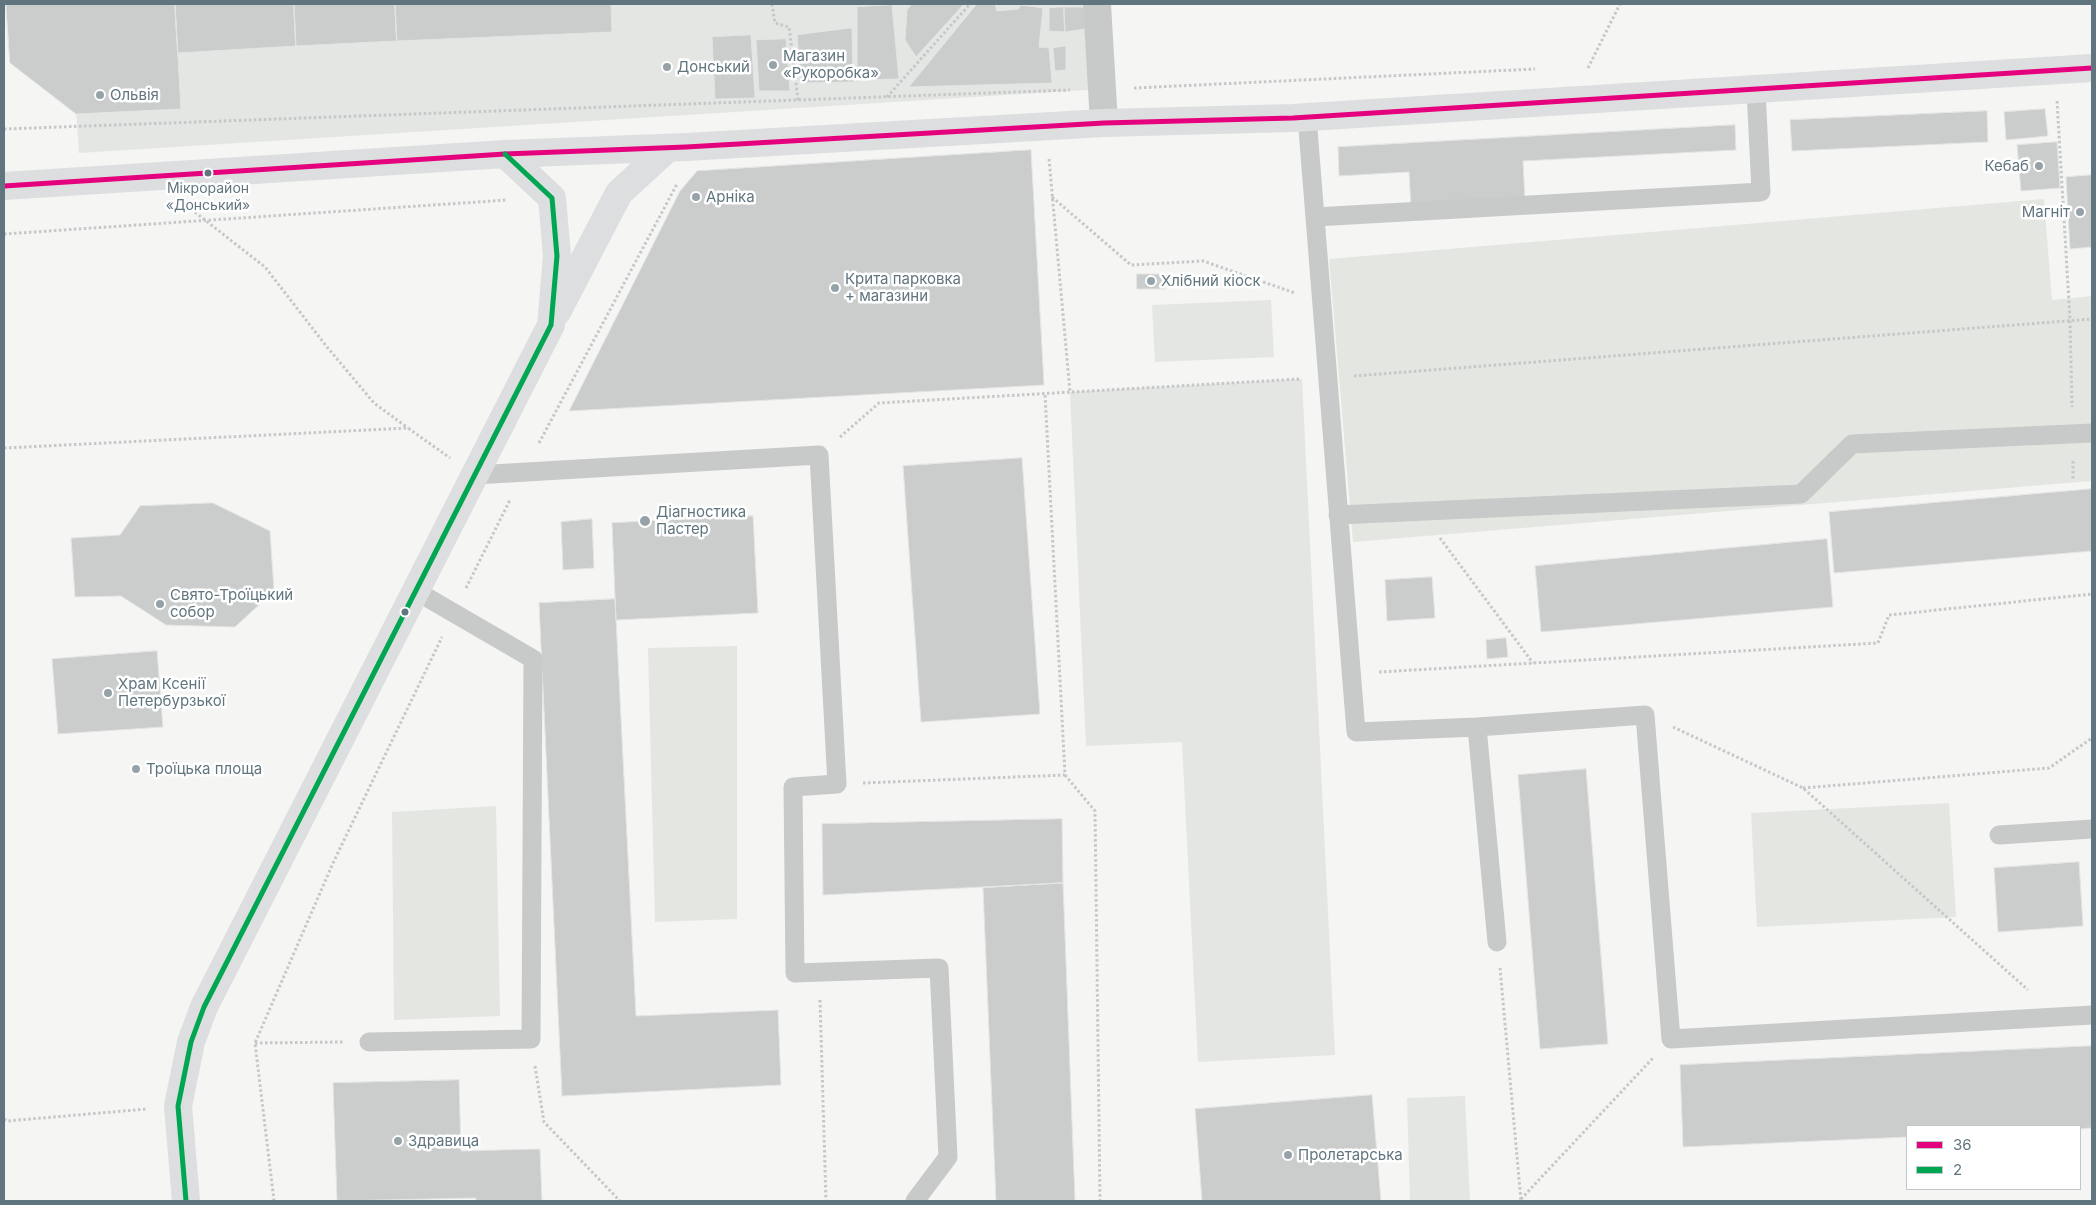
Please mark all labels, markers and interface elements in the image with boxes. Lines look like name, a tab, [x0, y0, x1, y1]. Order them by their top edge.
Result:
place label: Магазин «Рукоробка»	[783, 47, 879, 82]
place label: Донський	[677, 58, 750, 76]
marker: Магазин «Рукоробка»	[767, 59, 779, 71]
marker: Донський	[661, 61, 673, 73]
place label: Ольвія	[110, 86, 159, 104]
marker: Ольвія	[94, 89, 106, 101]
place label: Кебаб	[1985, 157, 2029, 175]
marker: Кебаб	[2033, 160, 2045, 172]
marker: Мікрорайон «Донський»	[203, 168, 213, 178]
place label: Мікрорайон «Донський»	[166, 181, 250, 213]
place label: Арніка	[706, 188, 755, 206]
marker: Арніка	[690, 191, 702, 203]
place label: Магніт	[2022, 203, 2070, 221]
marker: Магніт	[2074, 206, 2086, 218]
place label: Крита парковка + магазини	[845, 270, 961, 305]
place label: Хлібний кіоск	[1161, 272, 1261, 290]
marker: Хлібний кіоск	[1145, 275, 1157, 287]
marker: Крита парковка + магазини	[829, 282, 841, 294]
place label: Діагностика Пастер	[656, 503, 746, 538]
marker: Діагностика Пастер	[638, 514, 652, 528]
place label: Свято-Троїцький собор	[170, 586, 293, 621]
marker: Свято-Троїцький собор	[154, 598, 166, 610]
unlabelled marker	[400, 607, 410, 617]
place label: Храм Ксенії Петербурзької	[118, 675, 225, 710]
marker: Храм Ксенії Петербурзької	[102, 687, 114, 699]
place label: Троїцька площа	[146, 760, 262, 778]
marker: Троїцька площа	[130, 763, 142, 775]
legend	[1906, 1125, 2081, 1190]
place label: Здравица	[408, 1132, 479, 1150]
marker: Здравица	[392, 1135, 404, 1147]
text: 36	[1953, 1135, 1972, 1154]
place label: Пролетарська	[1298, 1146, 1403, 1164]
marker: Пролетарська	[1282, 1149, 1294, 1161]
text: 2	[1953, 1160, 1962, 1179]

